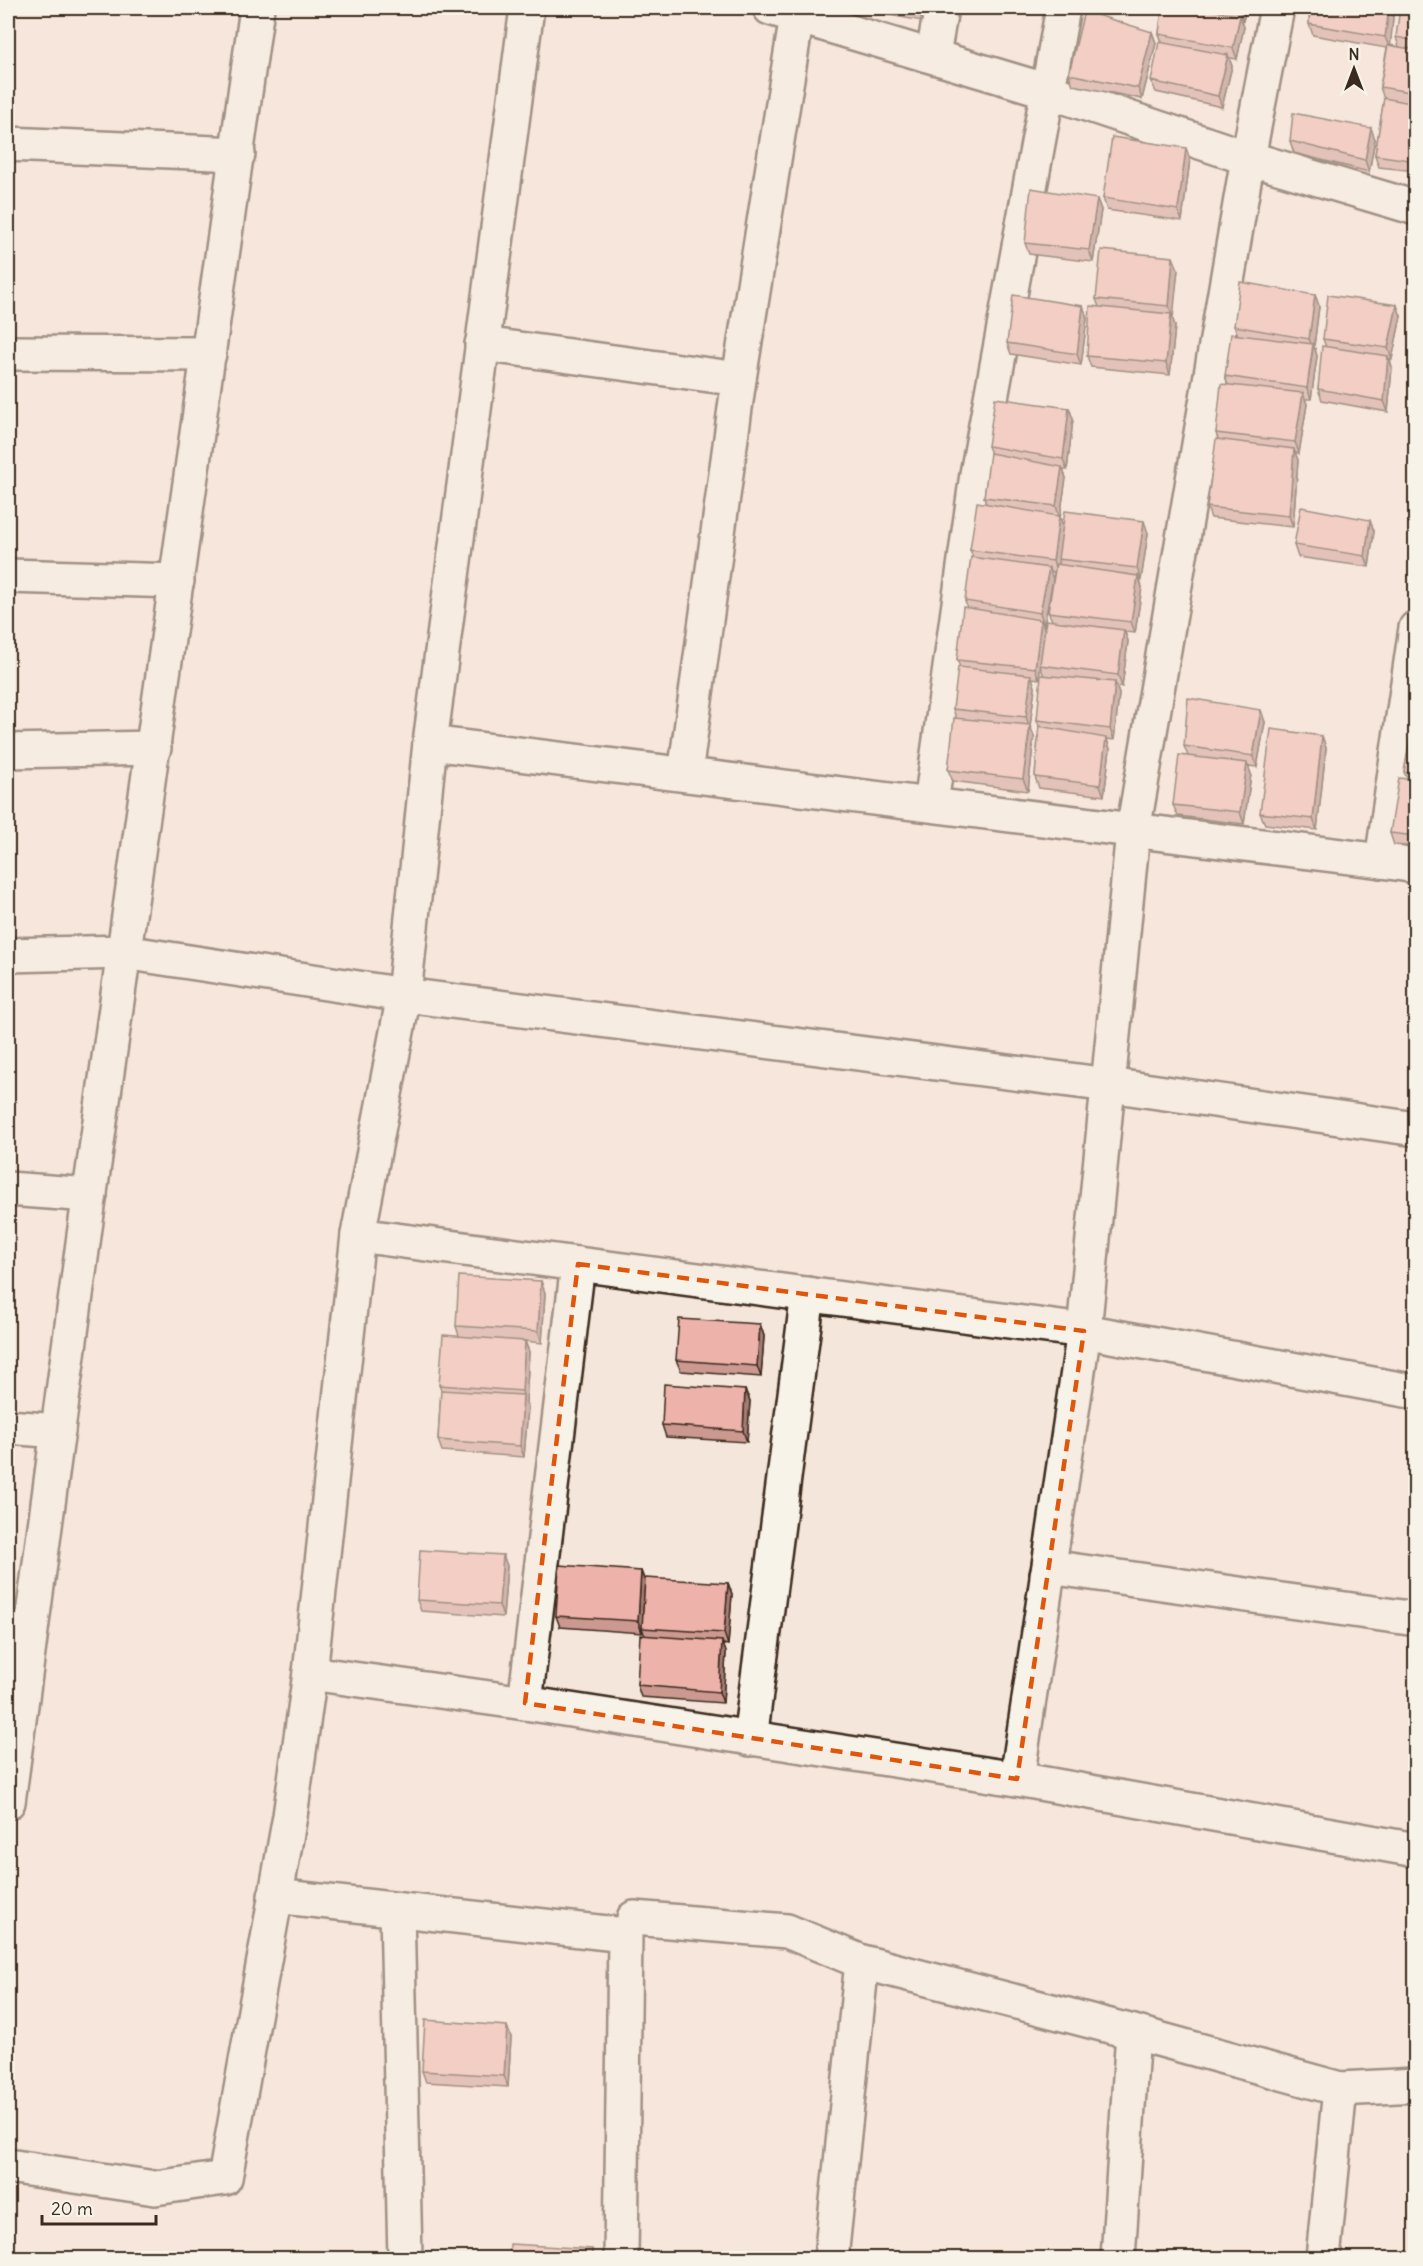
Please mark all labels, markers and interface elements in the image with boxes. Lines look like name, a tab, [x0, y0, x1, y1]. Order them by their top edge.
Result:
north arrow	[1324, 39, 1384, 99]
text: N	[1348, 44, 1360, 64]
scale bar	[42, 2188, 156, 2226]
text: 20 m	[51, 2197, 93, 2220]

